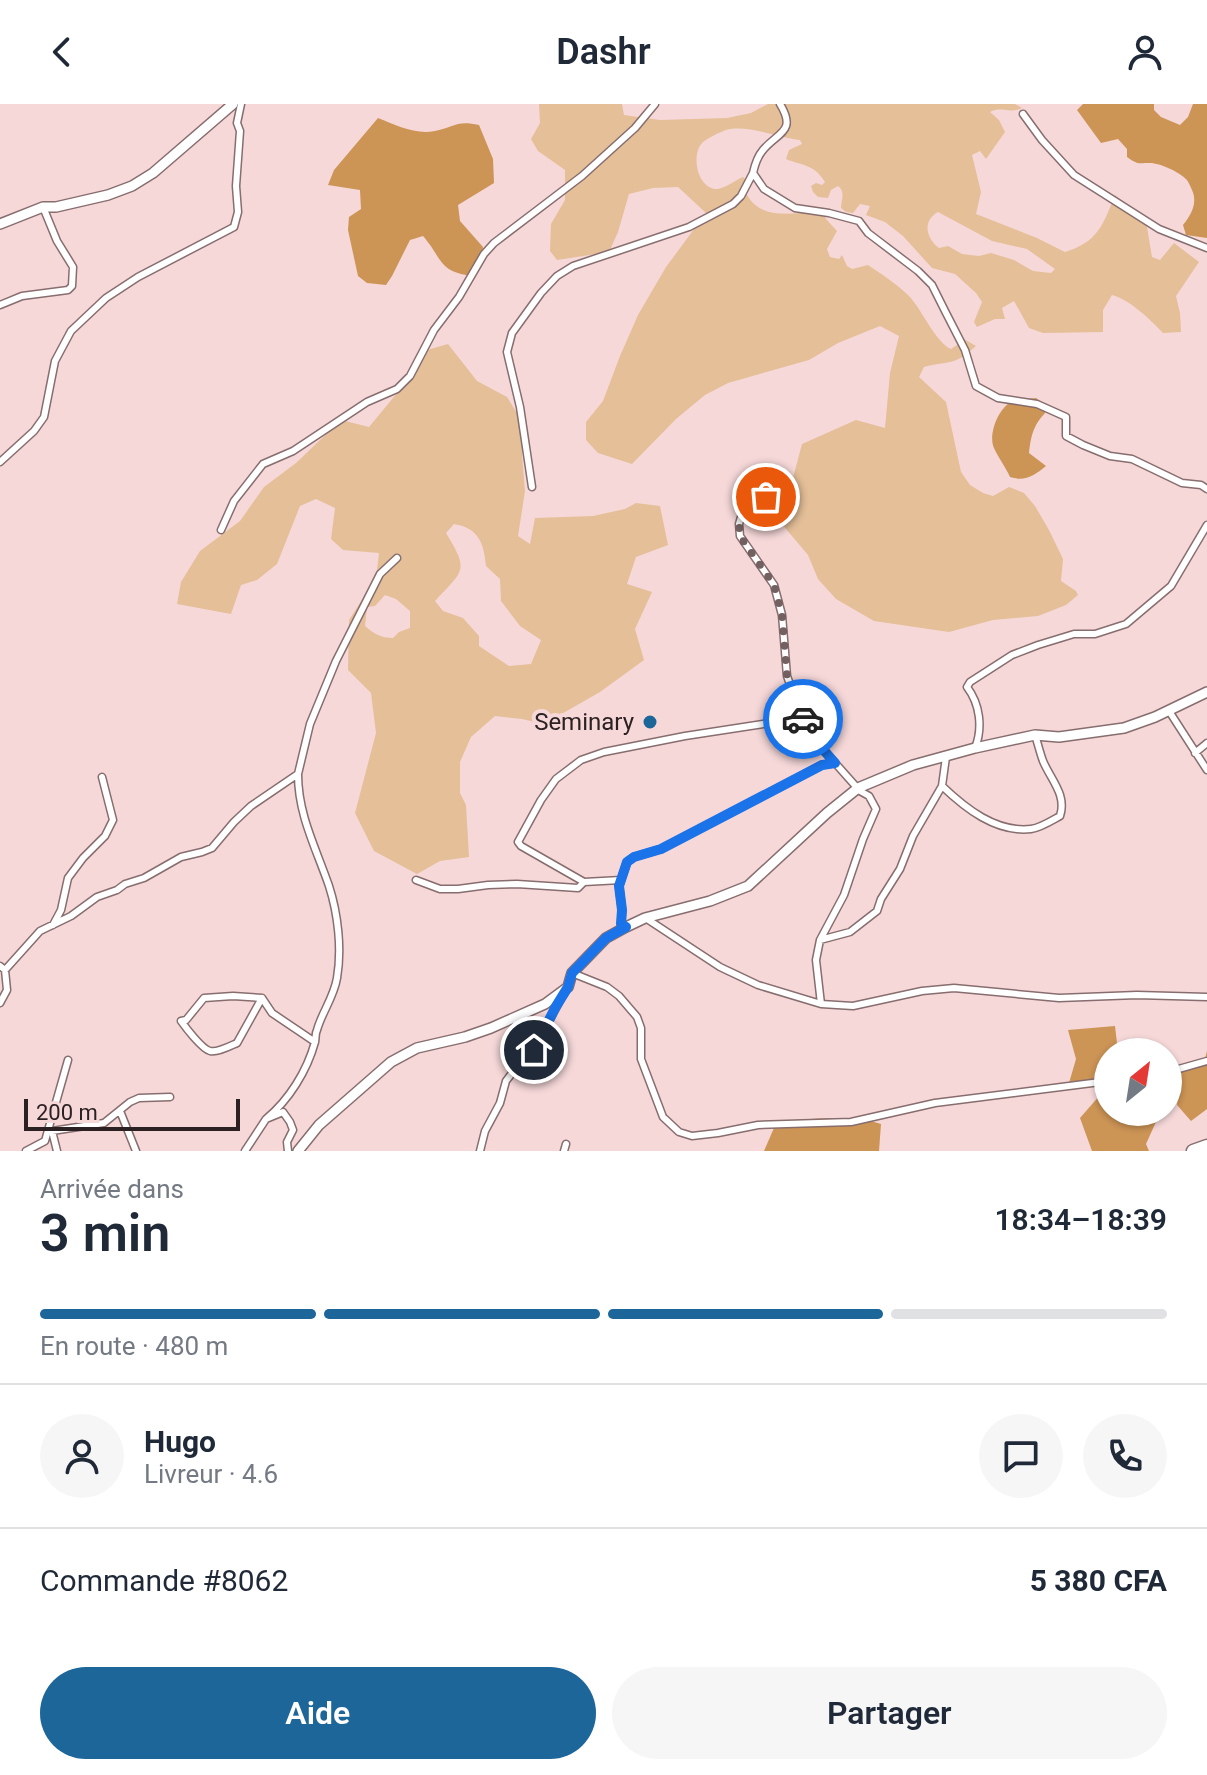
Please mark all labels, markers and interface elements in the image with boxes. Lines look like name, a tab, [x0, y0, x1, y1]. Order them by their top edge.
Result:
icon: back	[40, 30, 84, 74]
icon: person	[1123, 30, 1167, 74]
text: Dashr	[556, 31, 651, 73]
pin	[732, 463, 800, 531]
icon: bag	[744, 475, 788, 519]
courier	[763, 679, 843, 759]
icon: car	[781, 697, 825, 741]
place label: Seminary	[534, 708, 635, 736]
marker: Seminary	[641, 713, 659, 731]
pin	[500, 1016, 568, 1084]
icon: home	[512, 1028, 556, 1072]
north arrow	[1094, 1038, 1182, 1126]
map controls	[1094, 1038, 1182, 1126]
scale bar	[24, 1095, 240, 1131]
text: 200 m	[36, 1100, 98, 1125]
text: Arrivée dans	[40, 1174, 184, 1204]
text: 18:34–18:39	[994, 1202, 1167, 1237]
text: 3 min	[40, 1203, 170, 1264]
text: En route · 480 m	[40, 1331, 228, 1361]
button: person	[40, 1414, 124, 1498]
button: chat	[979, 1414, 1063, 1498]
button: phone	[1083, 1414, 1167, 1498]
text: Hugo	[144, 1424, 216, 1459]
text: Livreur · 4.6	[144, 1459, 278, 1489]
text: Commande #8062	[40, 1563, 288, 1598]
text: 5 380 CFA	[1030, 1563, 1167, 1598]
button: Aide	[40, 1667, 596, 1759]
button: Partager	[612, 1667, 1167, 1759]

